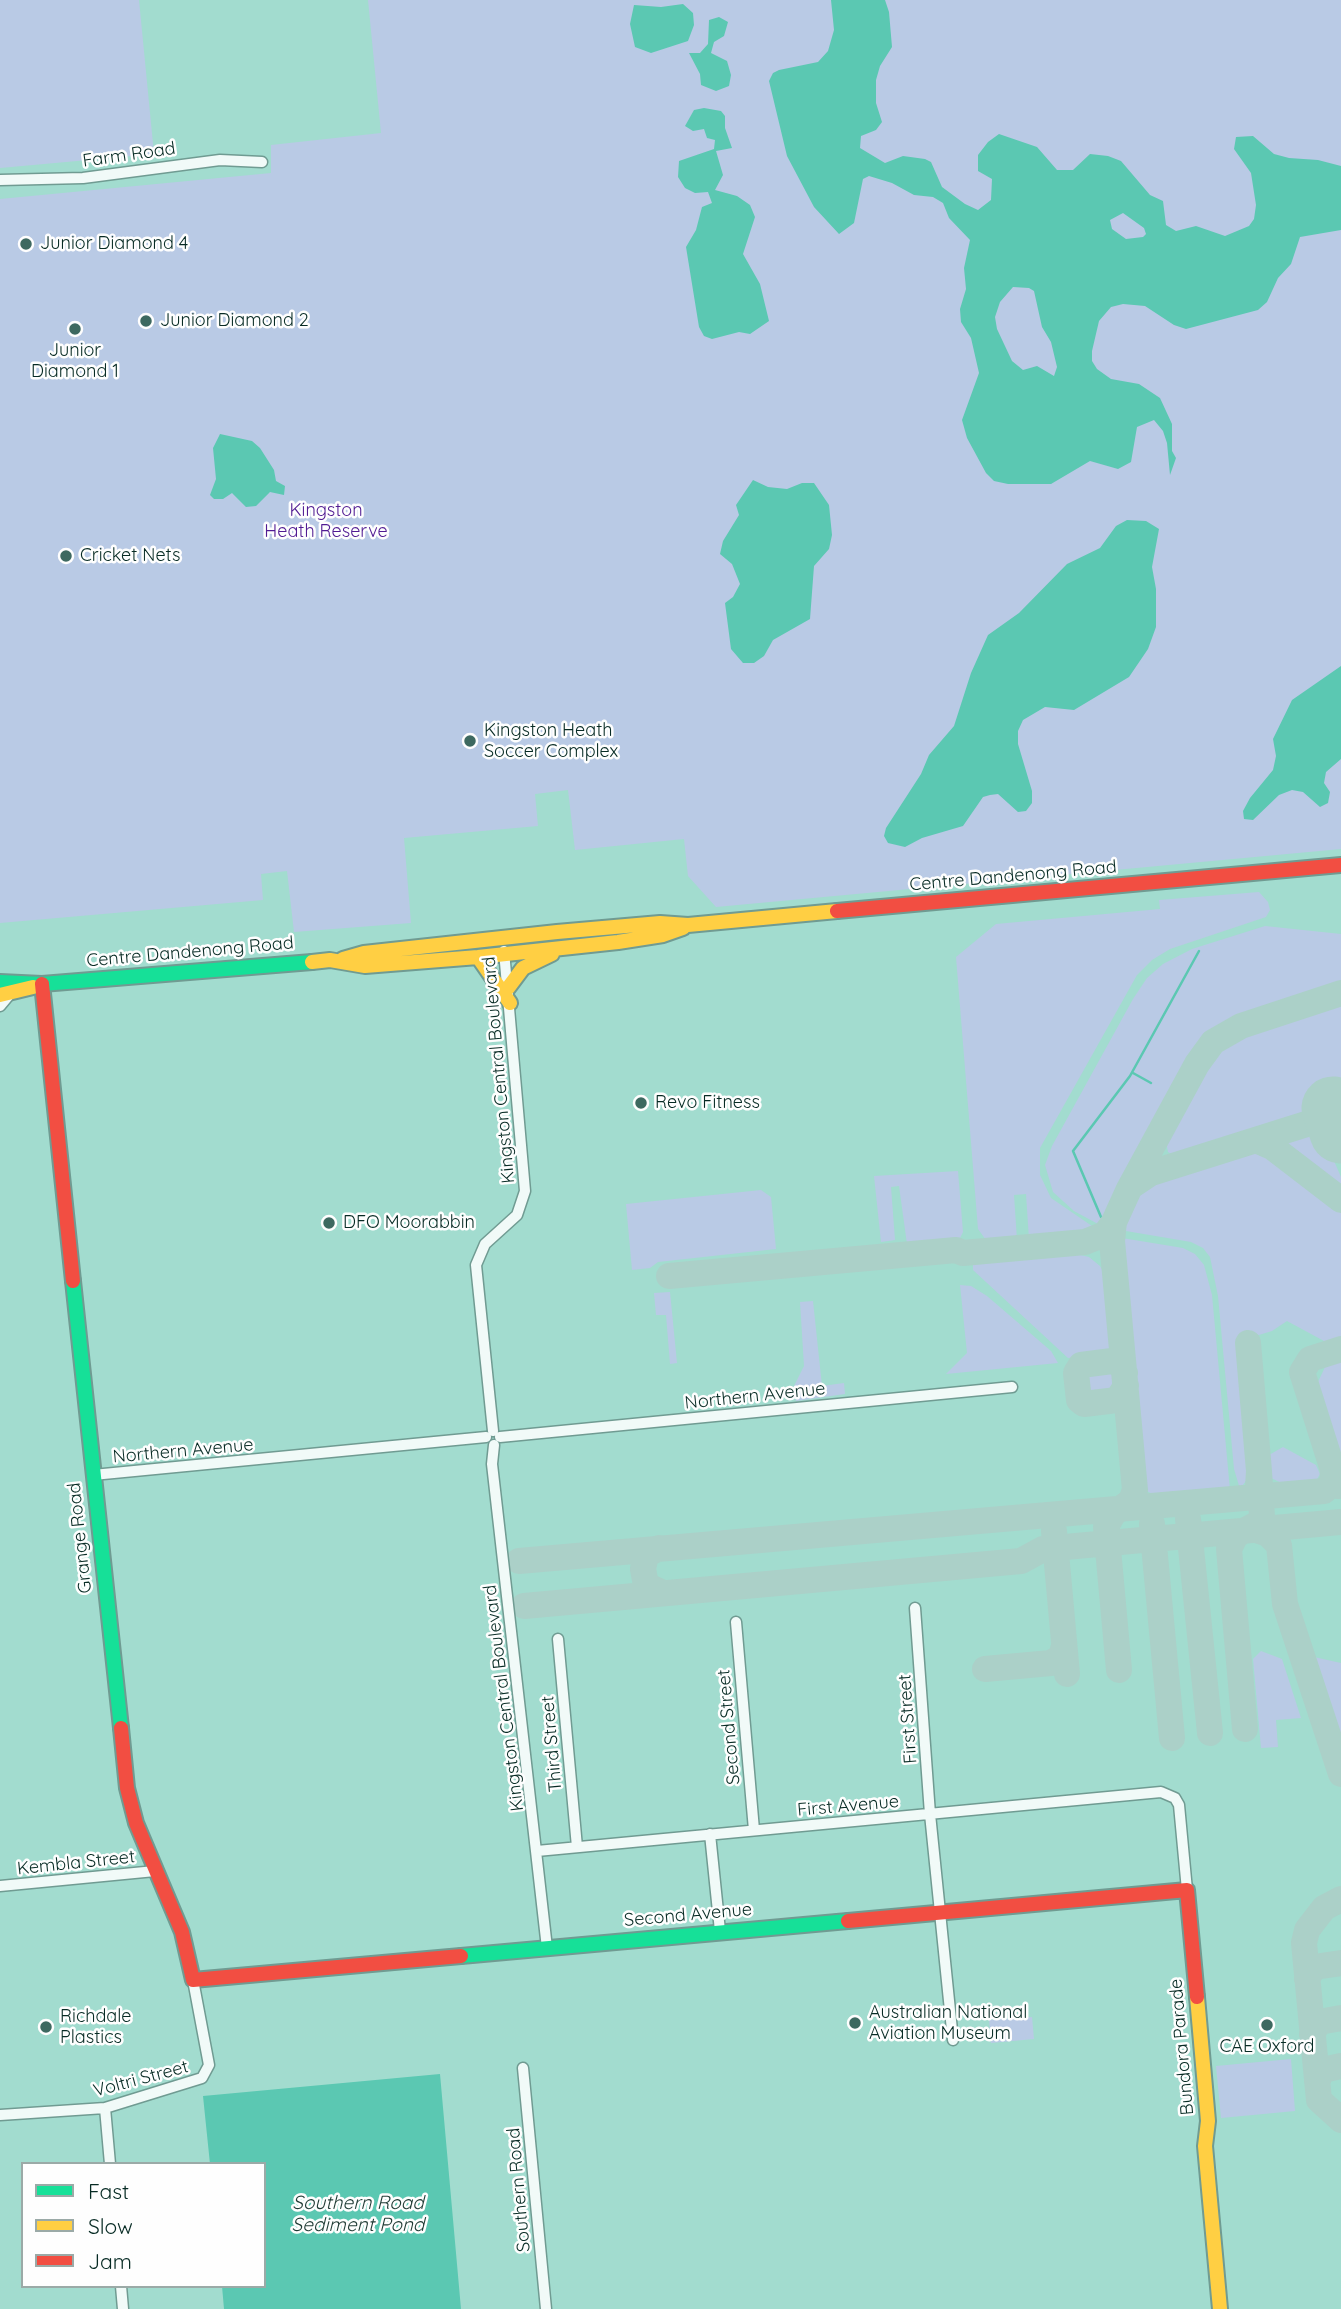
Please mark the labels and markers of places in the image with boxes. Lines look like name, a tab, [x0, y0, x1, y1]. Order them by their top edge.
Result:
place label: Junior Diamond 4	[40, 233, 188, 255]
marker: Junior Diamond 4	[18, 236, 34, 252]
place label: Junior Diamond 2	[160, 310, 309, 332]
marker: Junior Diamond 2	[138, 313, 154, 329]
marker: Junior Diamond 1	[67, 321, 83, 337]
place label: Junior Diamond 1	[31, 340, 119, 382]
place label: Cricket Nets	[80, 545, 180, 567]
marker: Cricket Nets	[58, 548, 74, 564]
place label: Kingston Heath Soccer Complex	[484, 720, 618, 762]
marker: Kingston Heath Soccer Complex	[462, 733, 478, 749]
place label: Revo Fitness	[655, 1092, 760, 1114]
marker: Revo Fitness	[633, 1095, 649, 1111]
place label: DFO Moorabbin	[343, 1212, 475, 1234]
marker: DFO Moorabbin	[321, 1215, 337, 1231]
place label: Australian National Aviation Museum	[869, 2002, 1027, 2044]
place label: Richdale Plastics	[60, 2006, 131, 2048]
marker: Australian National Aviation Museum	[847, 2015, 863, 2031]
marker: CAE Oxford	[1259, 2017, 1275, 2033]
marker: Richdale Plastics	[38, 2019, 54, 2035]
place label: CAE Oxford	[1220, 2036, 1314, 2058]

